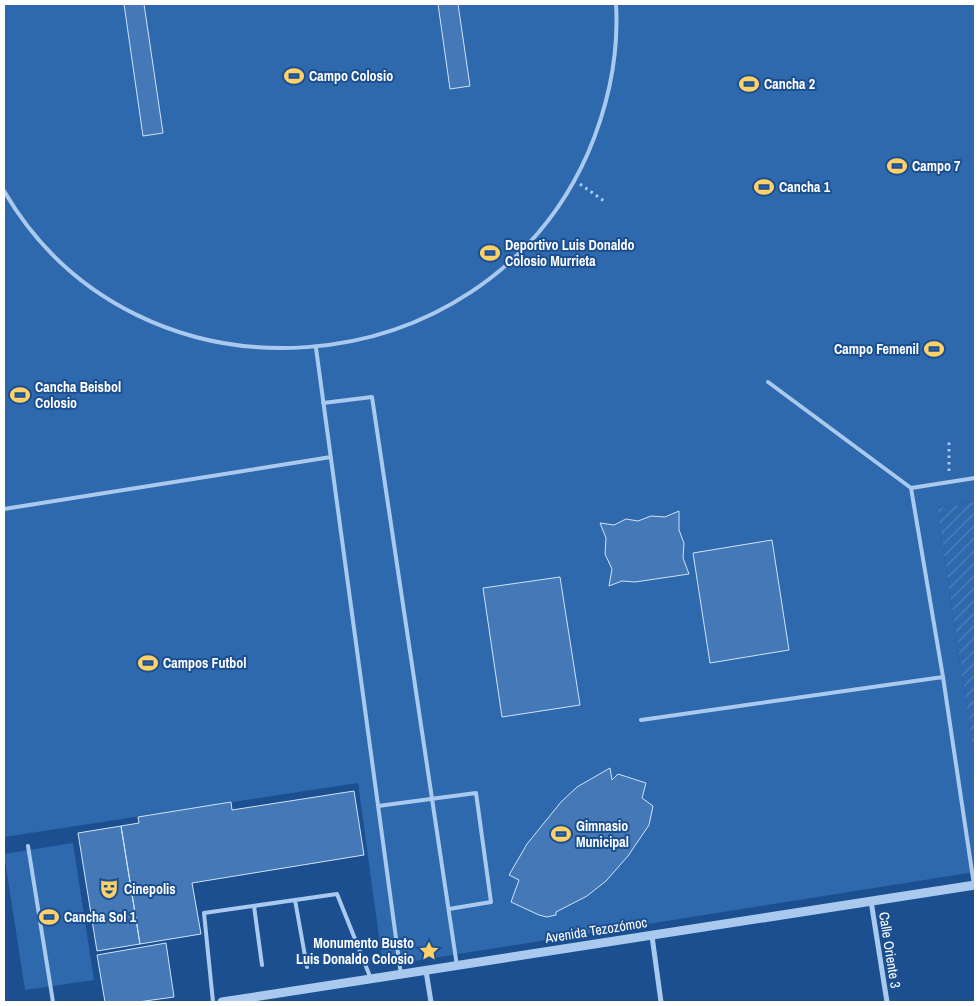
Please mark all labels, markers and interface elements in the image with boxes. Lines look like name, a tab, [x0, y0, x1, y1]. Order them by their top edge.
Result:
sports icon: Campo Colosio	[283, 65, 305, 87]
place label: Campo Colosio	[309, 67, 393, 85]
sports icon: Cancha 2	[738, 73, 760, 95]
place label: Cancha 2	[764, 75, 815, 93]
sports icon: Campo 7	[886, 155, 908, 177]
place label: Campo 7	[912, 157, 961, 175]
sports icon: Cancha 1	[753, 176, 775, 198]
place label: Cancha 1	[779, 178, 831, 196]
place label: Deportivo Luis Donaldo Colosio Murrieta	[505, 236, 635, 270]
sports icon: Deportivo Luis Donaldo Colosio Murrieta	[479, 242, 501, 264]
sports icon: Campo Femenil	[923, 338, 945, 360]
place label: Campo Femenil	[834, 340, 919, 358]
place label: Cancha Beisbol Colosio	[35, 378, 121, 412]
sports icon: Cancha Beisbol Colosio	[9, 384, 31, 406]
sports icon: Campos Futbol	[137, 652, 159, 674]
place label: Campos Futbol	[163, 654, 247, 672]
place label: Gimnasio Municipal	[576, 817, 629, 851]
sports icon: Gimnasio Municipal	[550, 823, 572, 845]
theatre icon: Cinepolis	[98, 878, 120, 900]
place label: Cinepolis	[124, 880, 176, 898]
sports icon: Cancha Sol 1	[38, 906, 60, 928]
place label: Cancha Sol 1	[64, 908, 137, 926]
street label: Calle Oriente 3	[875, 910, 905, 990]
street label: Avenida Tezozómoc	[543, 913, 649, 947]
place label: Monumento Busto Luis Donaldo Colosio	[296, 934, 414, 968]
place icon: Monumento Busto Luis Donaldo Colosio	[418, 940, 440, 962]

